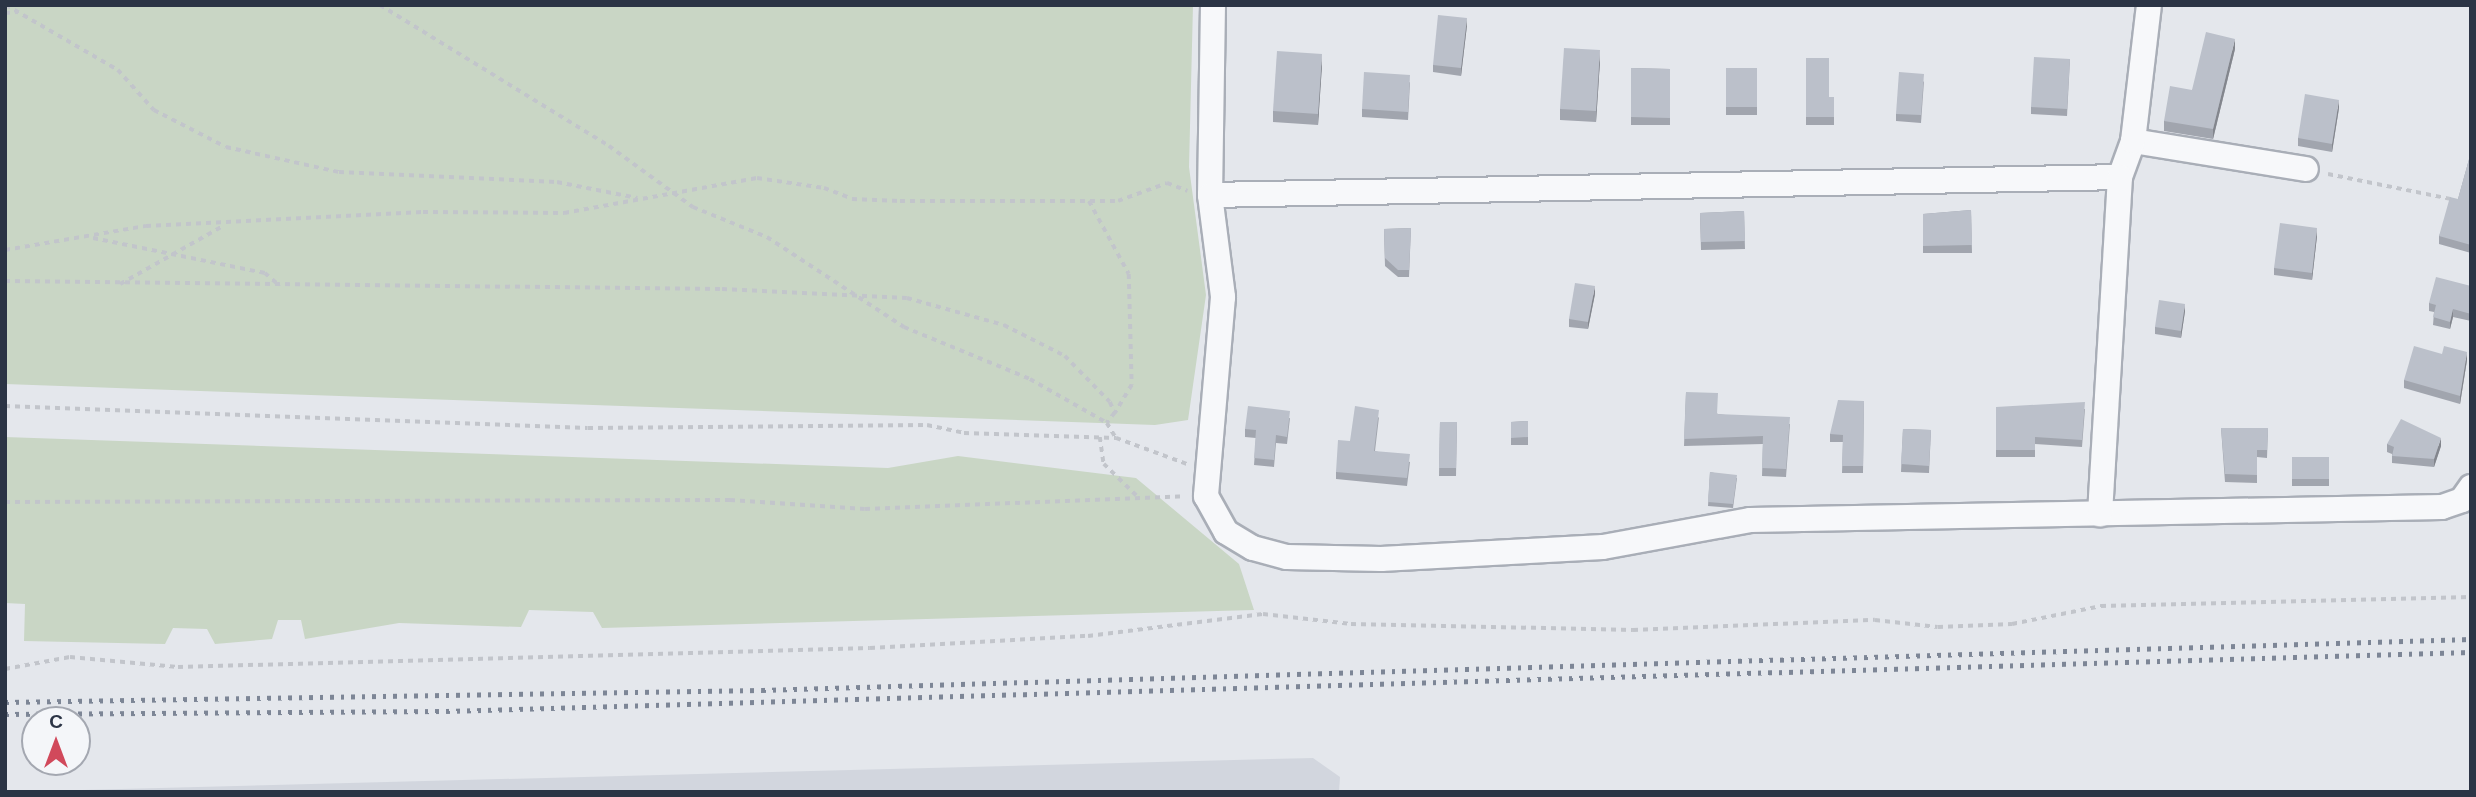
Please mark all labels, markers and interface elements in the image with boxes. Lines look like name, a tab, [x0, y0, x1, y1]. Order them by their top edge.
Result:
north arrow	[21, 706, 91, 776]
text: С	[49, 711, 63, 732]

